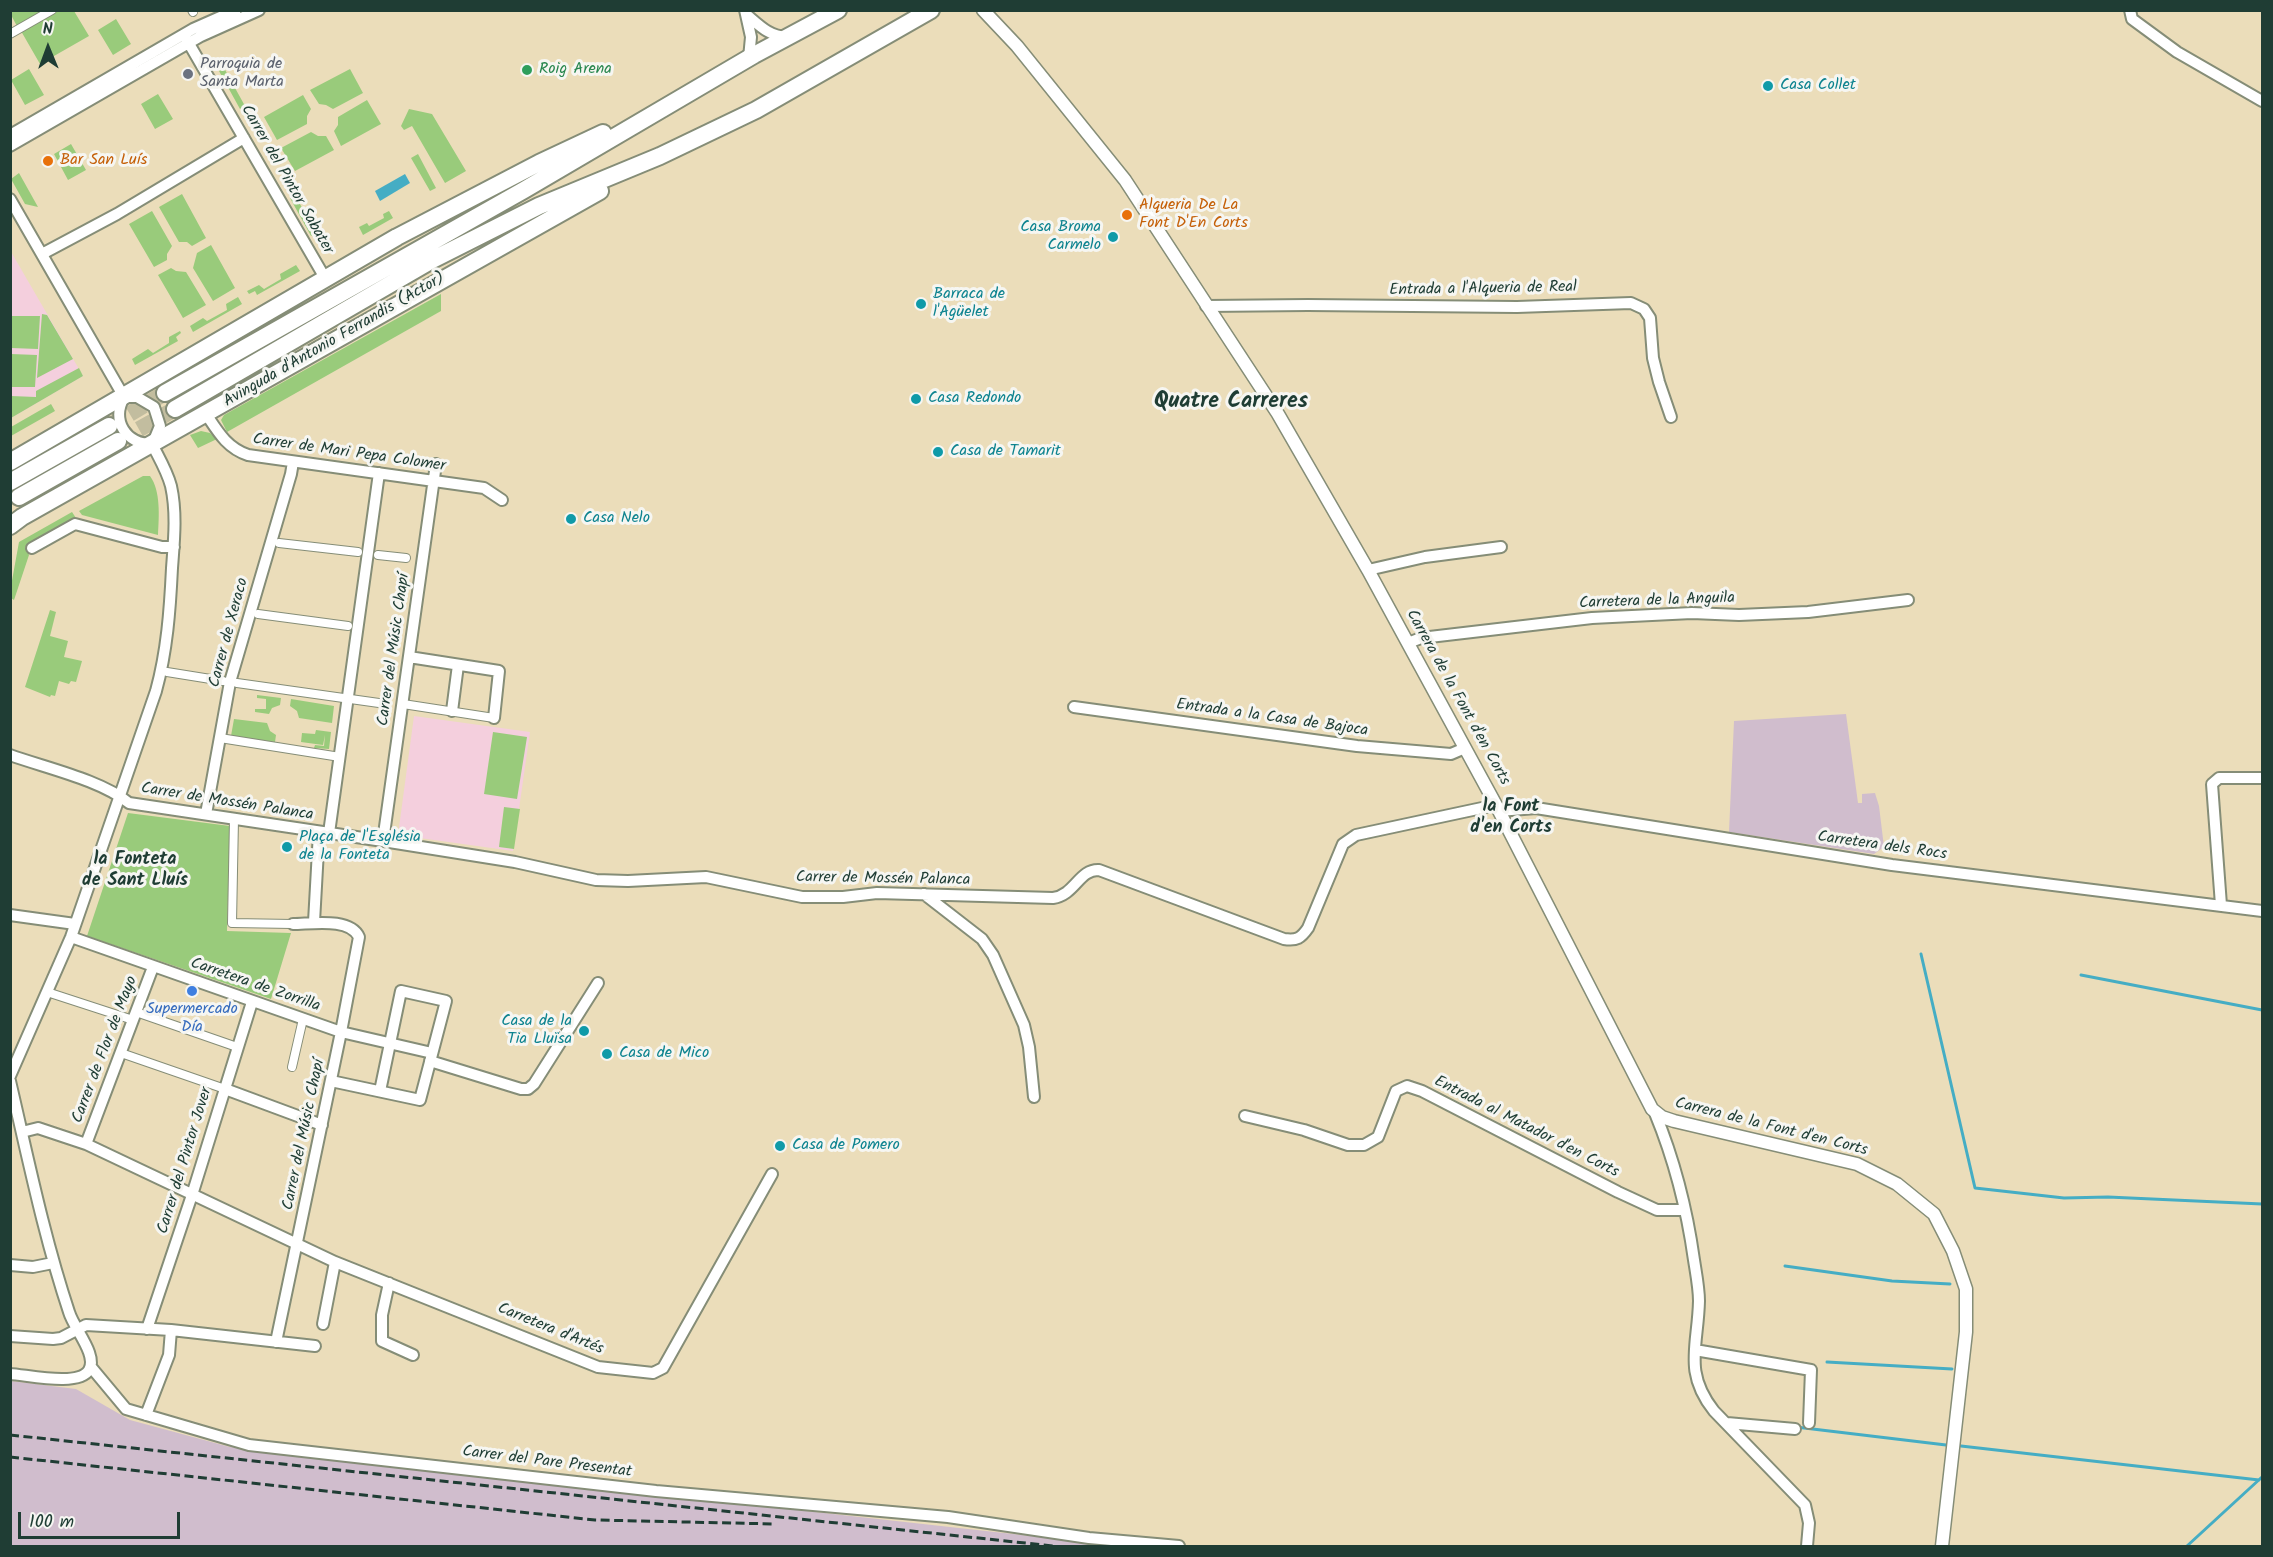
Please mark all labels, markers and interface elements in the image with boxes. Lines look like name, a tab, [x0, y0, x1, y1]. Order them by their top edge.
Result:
text: N	[42, 17, 53, 42]
north arrow	[18, 18, 78, 78]
place label: Parroquia de Santa Marta	[200, 55, 284, 93]
place label: Roig Arena	[539, 60, 612, 80]
marker: Roig Arena	[520, 63, 534, 77]
marker: Parroquia de Santa Marta	[181, 67, 195, 81]
place label: Casa Collet	[1780, 76, 1856, 96]
marker: Casa Collet	[1761, 79, 1775, 93]
street label: Carrer del Pintor Sabater	[235, 102, 337, 258]
place label: Bar San Luís	[60, 151, 147, 171]
marker: Bar San Luís	[41, 154, 55, 168]
place label: Alqueria De La Font D'En Corts	[1139, 196, 1248, 234]
marker: Alqueria De La Font D'En Corts	[1120, 208, 1134, 222]
place label: Casa Broma Carmelo	[1020, 218, 1101, 256]
marker: Casa Broma Carmelo	[1106, 230, 1120, 244]
street label: Avinguda d'Antonio Ferrandis (Actor)	[221, 270, 449, 412]
street label: Entrada a l'Alqueria de Real	[1389, 279, 1577, 301]
place label: Barraca de l'Agüelet	[933, 285, 1005, 323]
marker: Barraca de l'Agüelet	[914, 297, 928, 311]
place label: Casa Redondo	[928, 389, 1021, 409]
district label: Quatre Carreres	[1154, 390, 1308, 416]
marker: Casa Redondo	[909, 392, 923, 406]
street label: Carrer de Mari Pepa Colomer	[251, 431, 447, 477]
place label: Casa de Tamarit	[950, 442, 1061, 462]
marker: Casa de Tamarit	[931, 445, 945, 459]
place label: Casa Nelo	[583, 509, 650, 529]
marker: Casa Nelo	[564, 512, 578, 526]
street label: Carrer del Músic Chapí	[375, 573, 415, 727]
street label: Carrer de Xeraco	[206, 576, 254, 690]
street label: Carretera de la Anguila	[1579, 590, 1735, 614]
street label: Carrera de la Font d'en Corts	[1401, 607, 1513, 789]
street label: Entrada a la Casa de Bajoca	[1175, 696, 1369, 742]
street label: Carrer de Mossén Palanca	[139, 780, 315, 826]
district label: la Font d'en Corts	[1470, 797, 1552, 840]
place label: Plaça de l'Església de la Fonteta	[299, 828, 421, 866]
street label: Carretera dels Rocs	[1816, 828, 1948, 866]
marker: Plaça de l'Església de la Fonteta	[280, 840, 294, 854]
district label: la Fonteta de Sant Lluís	[82, 850, 188, 892]
street label: Carrer de Mossén Palanca	[796, 869, 970, 891]
street label: Carretera de Zorrilla	[188, 955, 322, 1017]
street label: Carrer de Flor de Mayo	[69, 974, 143, 1126]
marker: Supermercado Día	[185, 984, 199, 998]
place label: Supermercado Día	[146, 1000, 238, 1038]
place label: Casa de la Tia Lluïsa	[501, 1012, 572, 1050]
marker: Casa de la Tia Lluïsa	[577, 1024, 591, 1038]
place label: Casa de Mico	[619, 1044, 709, 1064]
marker: Casa de Mico	[600, 1047, 614, 1061]
street label: Carrer del Músic Chapí	[280, 1058, 330, 1212]
street label: Entrada al Matador d'en Corts	[1430, 1073, 1622, 1183]
street label: Carrer del Pintor Jover	[155, 1085, 217, 1237]
street label: Carrera de la Font d'en Corts	[1673, 1095, 1869, 1161]
place label: Casa de Pomero	[792, 1136, 900, 1156]
marker: Casa de Pomero	[773, 1139, 787, 1153]
street label: Carretera d'Artés	[494, 1300, 606, 1360]
street label: Carrer del Pare Presentat	[461, 1443, 633, 1483]
scale bar	[21, 1500, 183, 1538]
text: 100 m	[29, 1508, 74, 1537]

